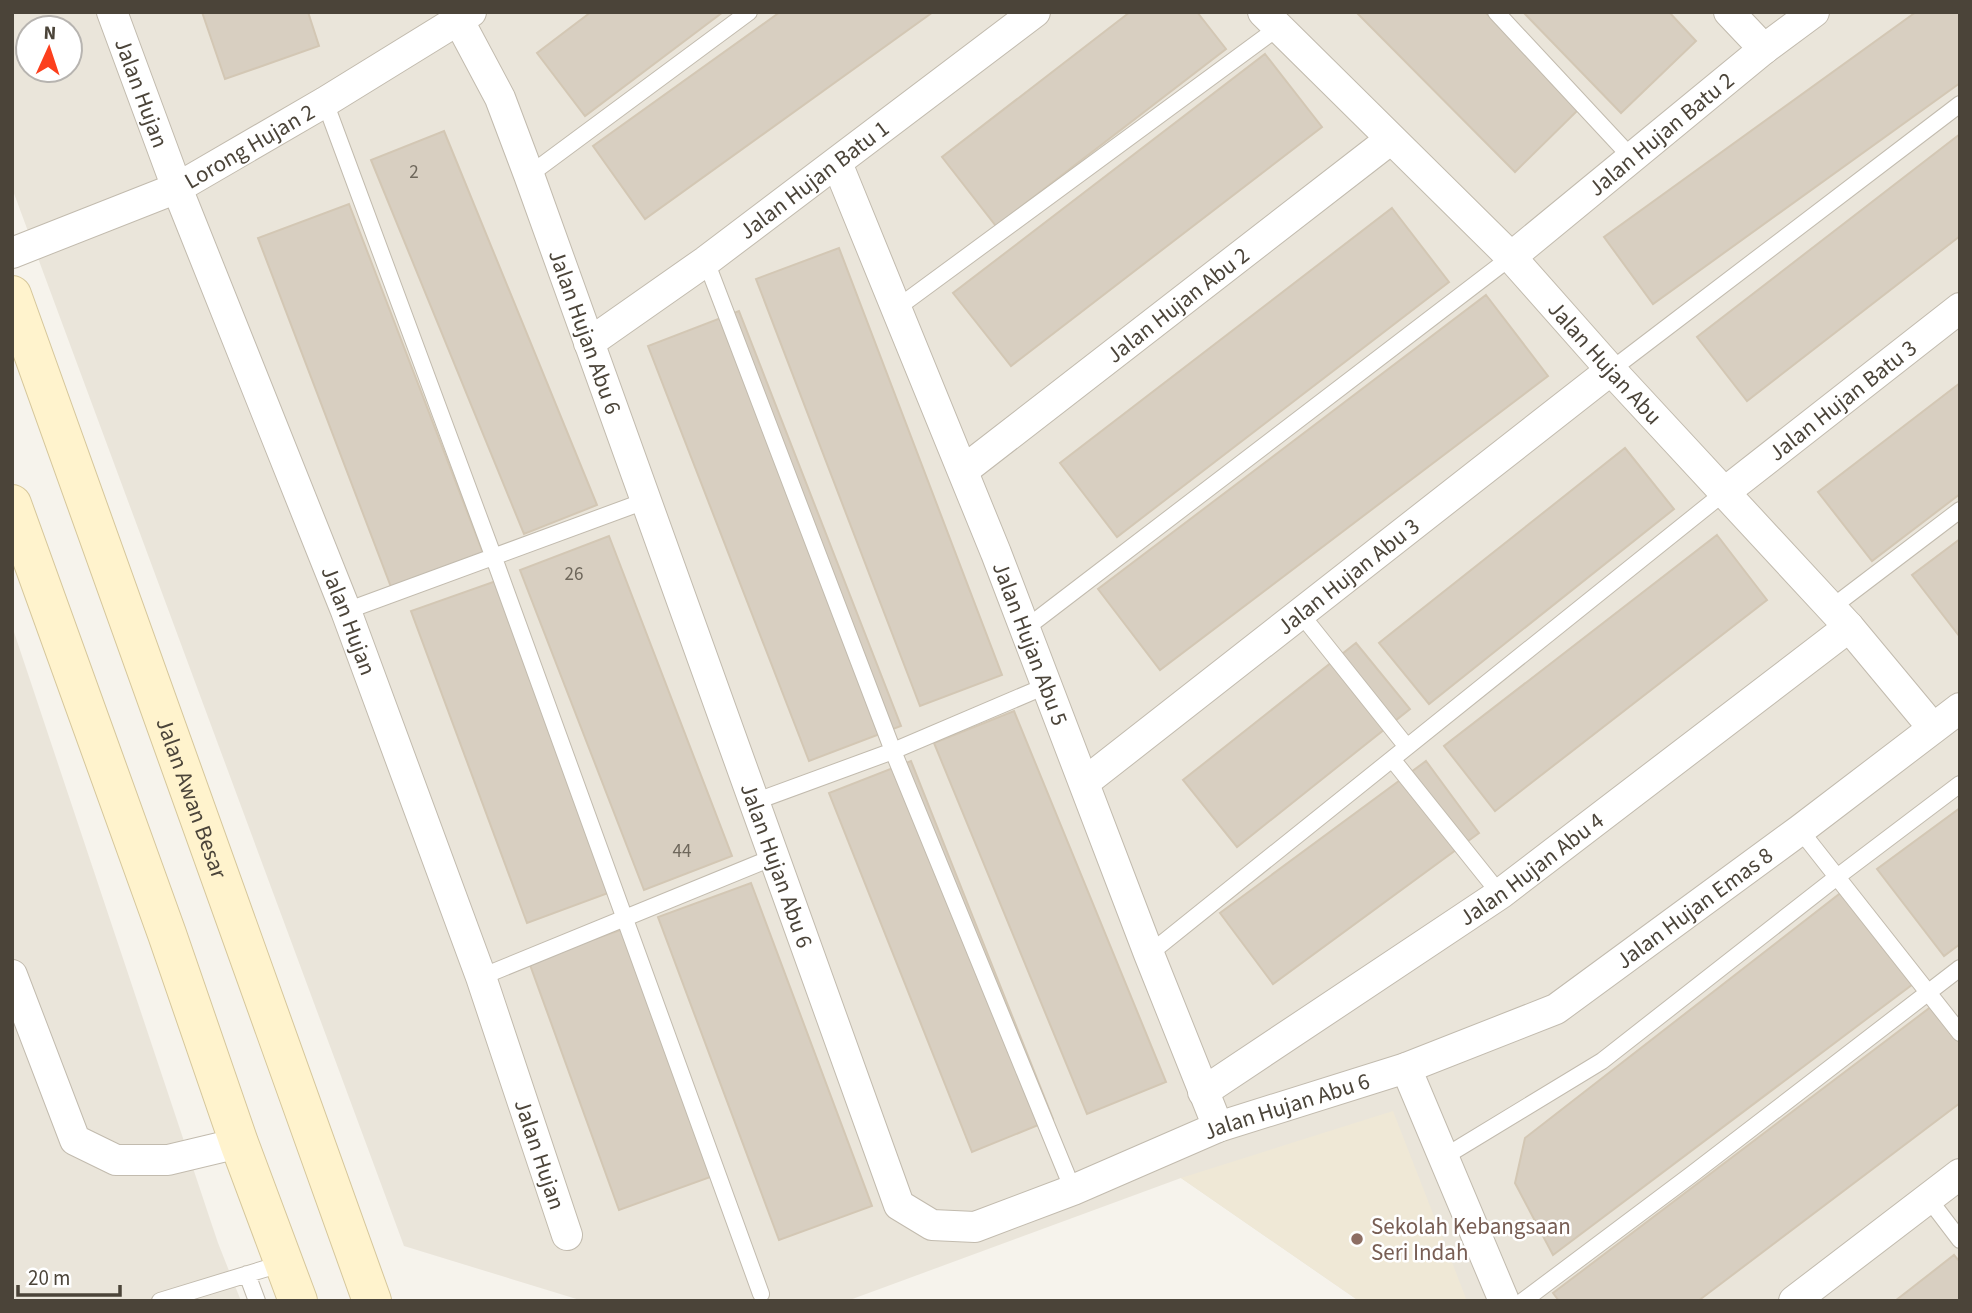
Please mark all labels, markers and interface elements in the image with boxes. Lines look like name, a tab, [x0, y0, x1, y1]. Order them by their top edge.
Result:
north arrow	[14, 14, 84, 84]
text: N	[43, 20, 57, 47]
street label: Jalan Hujan	[106, 33, 177, 152]
street label: Jalan Hujan Batu 2	[1581, 64, 1741, 204]
street label: Lorong Hujan 2	[178, 95, 321, 197]
street label: Jalan Hujan Batu 1	[732, 112, 896, 247]
house number: 2	[409, 159, 419, 186]
street label: Jalan Hujan Abu 2	[1099, 239, 1256, 371]
street label: Jalan Hujan Abu 6	[540, 245, 630, 419]
street label: Jalan Hujan Abu	[1540, 293, 1670, 432]
street label: Jalan Hujan Batu 3	[1761, 332, 1924, 469]
street label: Jalan Hujan Abu 3	[1270, 510, 1426, 642]
street label: Jalan Hujan Abu 5	[984, 557, 1077, 730]
street label: Jalan Hujan	[313, 561, 385, 680]
house number: 26	[565, 561, 583, 588]
street label: Jalan Awan Besar	[148, 713, 236, 884]
street label: Jalan Hujan Abu 6	[732, 778, 822, 952]
street label: Jalan Hujan Abu 4	[1452, 804, 1611, 934]
house number: 44	[673, 838, 691, 865]
street label: Jalan Hujan Emas 8	[1609, 839, 1780, 976]
street label: Jalan Hujan Abu 6	[1198, 1064, 1374, 1148]
street label: Jalan Hujan	[506, 1095, 574, 1214]
place label: Sekolah Kebangsaan Seri Indah	[1371, 1210, 1571, 1269]
marker: Sekolah Kebangsaan Seri Indah	[1349, 1231, 1365, 1247]
scale bar	[18, 1254, 119, 1298]
text: 20 m	[28, 1263, 70, 1293]

